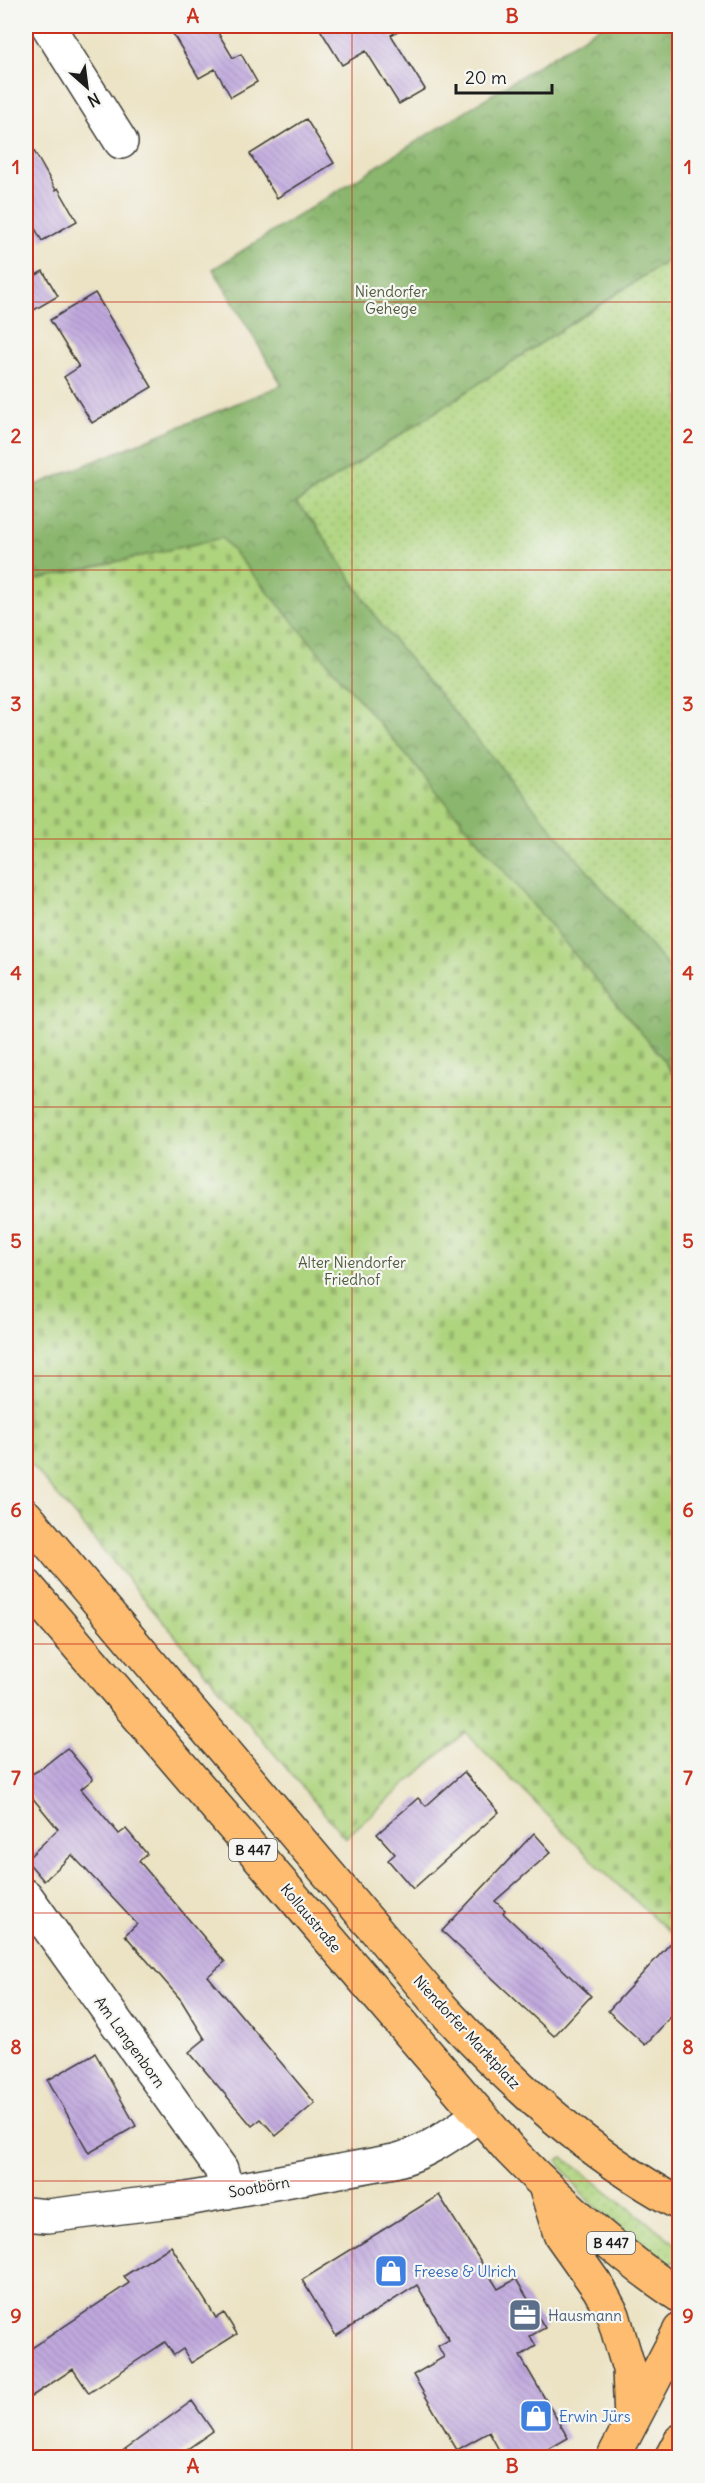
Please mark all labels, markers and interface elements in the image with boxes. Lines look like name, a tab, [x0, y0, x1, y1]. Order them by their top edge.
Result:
text: A	[187, 3, 200, 28]
text: B	[505, 3, 519, 28]
north arrow	[57, 57, 117, 117]
scale bar	[456, 57, 552, 95]
text: 20 m	[465, 66, 507, 89]
text: N	[84, 89, 104, 112]
text: 1	[12, 154, 20, 179]
text: 1	[684, 154, 692, 179]
park label: Niendorfer Gehege	[355, 282, 427, 318]
text: 2	[11, 423, 22, 448]
text: 2	[683, 423, 694, 448]
text: 3	[10, 691, 22, 716]
text: 3	[682, 691, 694, 716]
text: 4	[10, 960, 22, 985]
text: 4	[682, 960, 694, 985]
text: 5	[10, 1228, 22, 1253]
text: 5	[682, 1228, 694, 1253]
park label: Alter Niendorfer Friedhof	[298, 1253, 406, 1289]
text: 6	[10, 1497, 22, 1522]
text: 6	[682, 1497, 694, 1522]
text: 7	[11, 1765, 21, 1790]
text: 7	[683, 1765, 693, 1790]
road number: B 447	[229, 1839, 277, 1861]
street label: Kollaustraße	[277, 1880, 345, 1956]
street label: Niendorfer Marktplatz	[409, 1971, 525, 2093]
street label: Am Langenborn	[90, 1993, 170, 2092]
text: 8	[10, 2034, 22, 2059]
text: 8	[682, 2034, 694, 2059]
street label: Sootbörn	[227, 2172, 291, 2202]
road number: B 447	[587, 2232, 635, 2254]
shop icon: Freese & Ulrich	[373, 2253, 409, 2289]
place label: Freese & Ulrich	[414, 2262, 517, 2281]
office icon: Hausmann	[507, 2297, 543, 2333]
text: 9	[10, 2303, 22, 2328]
text: 9	[682, 2303, 694, 2328]
place label: Hausmann	[548, 2306, 622, 2325]
shop icon: Erwin Jürs	[518, 2398, 554, 2434]
place label: Erwin Jürs	[559, 2407, 631, 2426]
text: A	[187, 2453, 200, 2478]
text: B	[505, 2453, 519, 2478]

